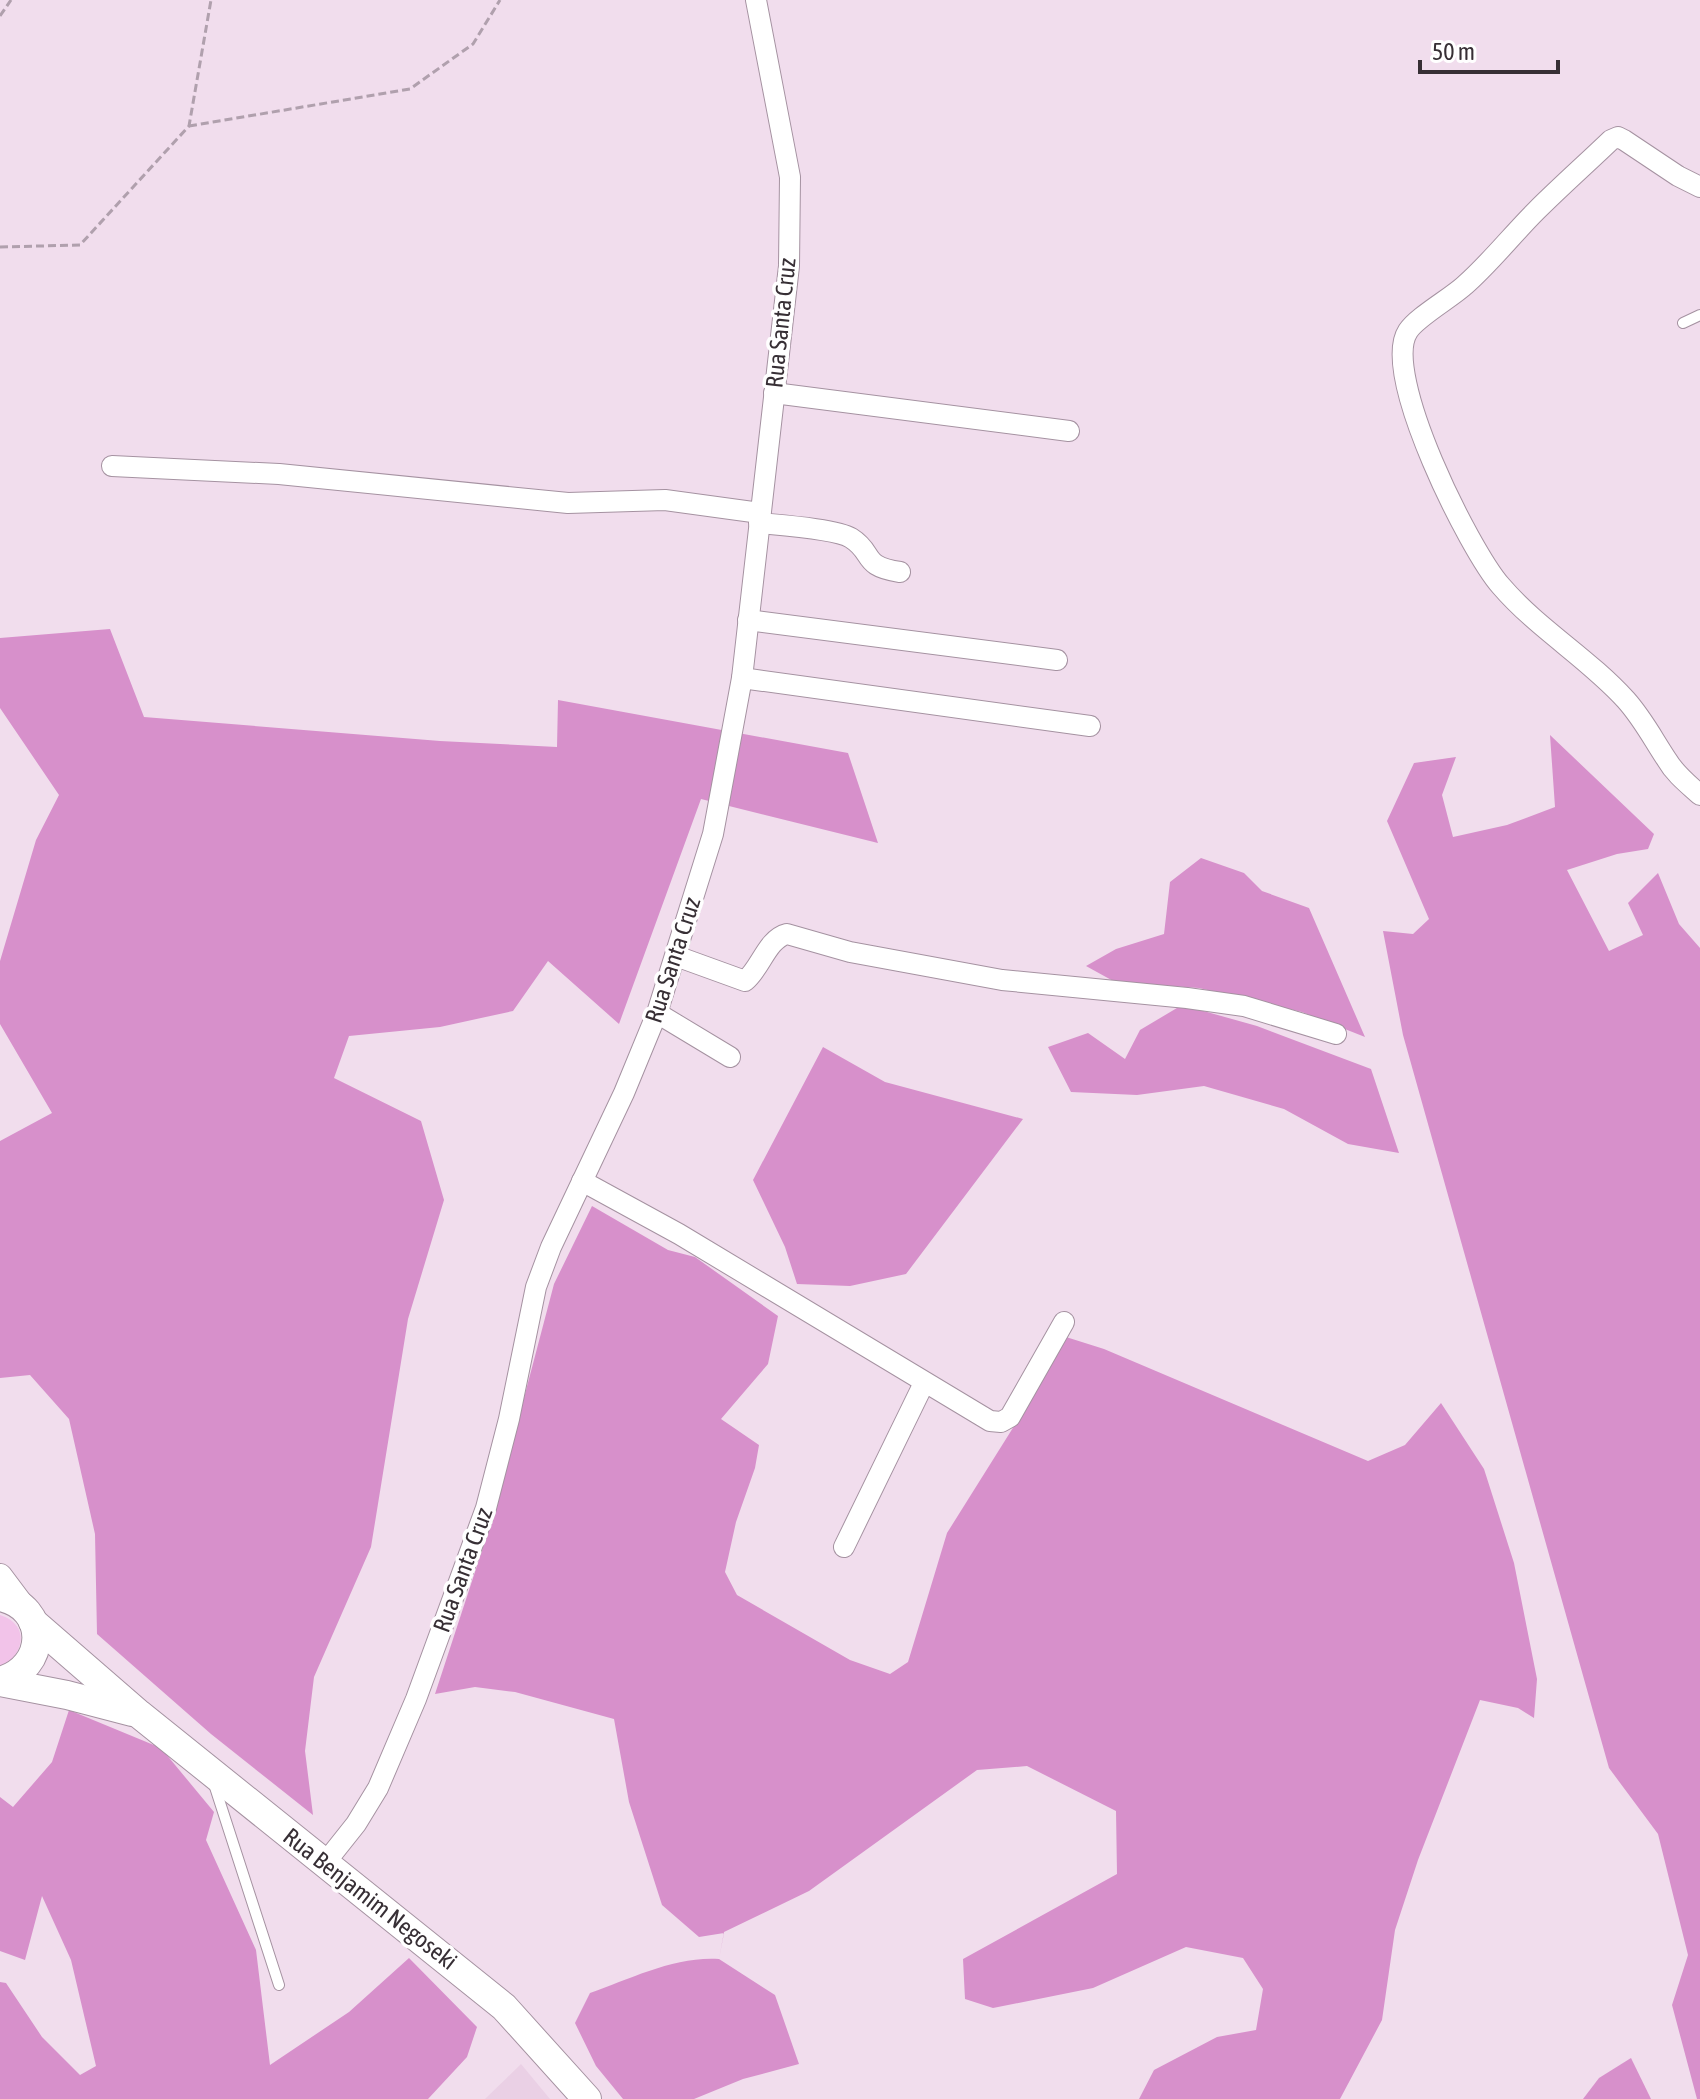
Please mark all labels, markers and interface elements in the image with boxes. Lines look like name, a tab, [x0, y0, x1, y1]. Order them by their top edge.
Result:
scale bar	[1420, 24, 1558, 74]
text: 50 m	[1432, 38, 1475, 65]
street label: Rua Santa Cruz	[760, 256, 801, 389]
street label: Rua Santa Cruz	[640, 893, 706, 1026]
street label: Rua Santa Cruz	[428, 1504, 498, 1636]
street label: Rua Benjamim Negoseki	[278, 1822, 463, 1975]

